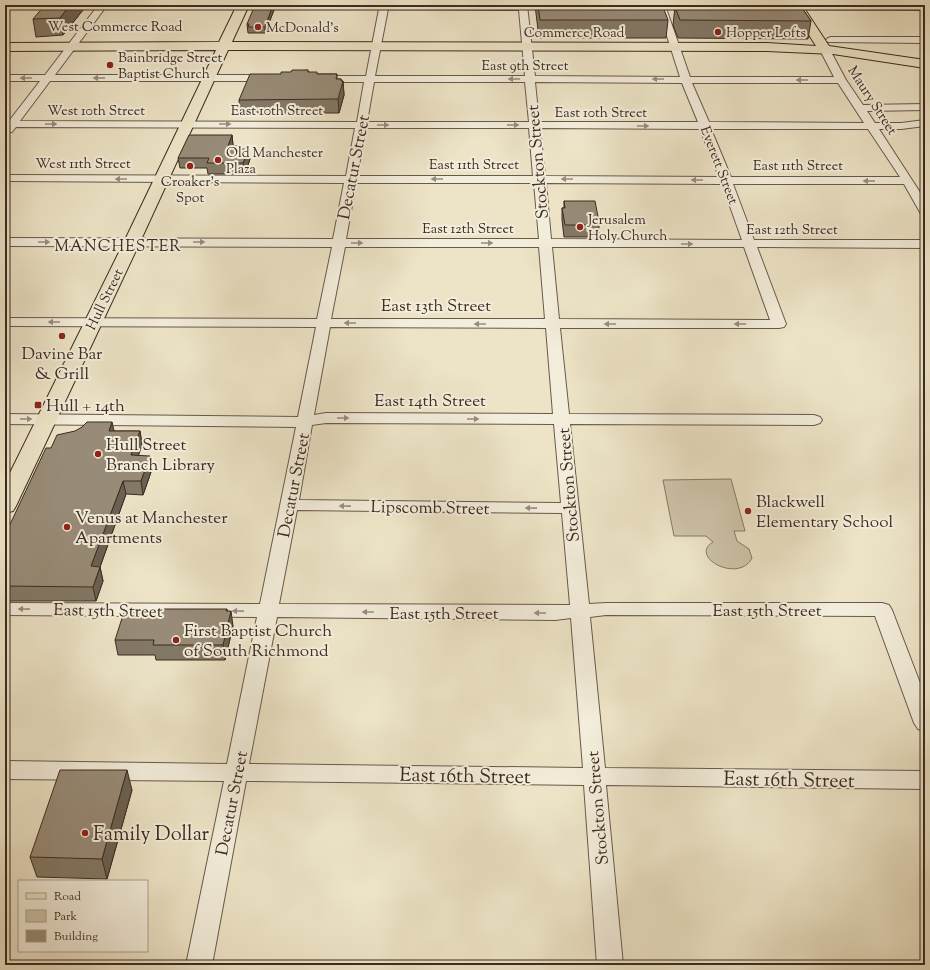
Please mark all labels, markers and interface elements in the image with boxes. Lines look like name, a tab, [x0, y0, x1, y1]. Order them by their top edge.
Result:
street label: West Commerce Road	[48, 18, 182, 38]
place label: McDonald's	[266, 19, 339, 39]
marker: McDonald's	[253, 22, 263, 32]
street label: Commerce Road	[524, 24, 624, 44]
place label: Hopper Lofts	[726, 24, 806, 44]
marker: Hopper Lofts	[713, 27, 723, 37]
place label: Bainbridge Street Baptist Church	[118, 49, 223, 85]
street label: East 9th Street	[481, 57, 569, 77]
marker: Bainbridge Street Baptist Church	[105, 60, 115, 70]
street label: Maury Street	[842, 63, 901, 140]
one-way arrow	[19, 75, 32, 81]
one-way arrow	[92, 75, 105, 81]
one-way arrow	[507, 76, 520, 82]
one-way arrow	[651, 76, 664, 82]
one-way arrow	[795, 77, 808, 83]
street label: West 10th Street	[47, 102, 145, 122]
street label: East 10th Street	[231, 102, 323, 122]
street label: Stockton Street	[522, 104, 556, 220]
street label: East 10th Street	[555, 104, 647, 124]
street label: Decatur Street	[333, 113, 377, 222]
one-way arrow	[45, 121, 58, 127]
one-way arrow	[219, 121, 232, 127]
one-way arrow	[377, 122, 390, 128]
one-way arrow	[507, 122, 520, 128]
one-way arrow	[637, 123, 650, 129]
street label: Everett Street	[694, 124, 742, 208]
place label: Old Manchester Plaza	[226, 144, 324, 180]
street label: West 11th Street	[35, 155, 131, 175]
marker: Old Manchester Plaza	[213, 155, 223, 165]
street label: East 11th Street	[429, 156, 519, 176]
street label: East 11th Street	[753, 157, 843, 177]
marker: Croaker’s Spot	[185, 161, 195, 171]
place label: Croaker’s Spot	[161, 173, 219, 209]
one-way arrow	[115, 175, 127, 182]
one-way arrow	[431, 176, 443, 183]
one-way arrow	[560, 176, 573, 182]
one-way arrow	[690, 177, 703, 183]
one-way arrow	[863, 177, 875, 184]
place label: Jerusalem Holy Church	[587, 211, 668, 247]
street label: East 12th Street	[422, 220, 514, 240]
street label: East 12th Street	[746, 221, 838, 241]
marker: Jerusalem Holy Church	[575, 222, 585, 232]
district label: MANCHESTER	[54, 236, 182, 259]
one-way arrow	[38, 239, 51, 245]
one-way arrow	[193, 239, 206, 245]
one-way arrow	[351, 240, 364, 246]
one-way arrow	[481, 240, 494, 246]
one-way arrow	[681, 241, 694, 247]
street label: Hull Street	[82, 266, 129, 334]
street label: East 13th Street	[381, 295, 491, 319]
one-way arrow	[47, 319, 60, 325]
one-way arrow	[343, 320, 356, 326]
one-way arrow	[474, 320, 486, 327]
one-way arrow	[603, 321, 616, 327]
one-way arrow	[733, 321, 746, 327]
marker: Davine Bar & Grill	[57, 331, 67, 341]
place label: Davine Bar & Grill	[22, 343, 103, 387]
street label: East 14th Street	[374, 390, 486, 414]
place label: Hull + 14th	[46, 395, 125, 419]
marker: Hull + 14th	[33, 400, 43, 410]
one-way arrow	[337, 415, 350, 421]
one-way arrow	[20, 416, 33, 422]
one-way arrow	[467, 416, 480, 422]
street label: Stockton Street	[553, 427, 587, 543]
street label: Decatur Street	[273, 431, 317, 540]
place label: Hull Street Branch Library	[106, 434, 216, 478]
marker: Hull Street Branch Library	[93, 449, 103, 459]
place label: Blackwell Elementary School	[756, 491, 893, 535]
street label: Lipscomb Street	[370, 496, 490, 522]
one-way arrow	[338, 503, 351, 509]
one-way arrow	[525, 504, 537, 511]
marker: Blackwell Elementary School	[743, 506, 753, 516]
place label: Venus at Manchester Apartments	[75, 507, 228, 551]
marker: Venus at Manchester Apartments	[62, 522, 72, 532]
street label: East 15th Street	[53, 599, 163, 625]
street label: East 15th Street	[712, 600, 822, 624]
street label: East 15th Street	[389, 603, 499, 627]
one-way arrow	[17, 606, 30, 612]
one-way arrow	[231, 608, 244, 614]
one-way arrow	[361, 609, 374, 615]
one-way arrow	[533, 610, 546, 616]
place label: First Baptist Church of South Richmond	[184, 620, 332, 664]
marker: First Baptist Church of South Richmond	[171, 635, 181, 645]
street label: Decatur Street	[211, 749, 255, 858]
street label: Stockton Street	[582, 750, 616, 866]
street label: East 16th Street	[399, 762, 531, 793]
street label: East 16th Street	[723, 766, 855, 797]
place label: Family Dollar	[93, 821, 210, 850]
marker: Family Dollar	[80, 828, 90, 838]
legend	[18, 880, 148, 952]
text: Road	[54, 888, 81, 906]
text: Park	[54, 908, 77, 926]
text: Building	[54, 928, 98, 946]

